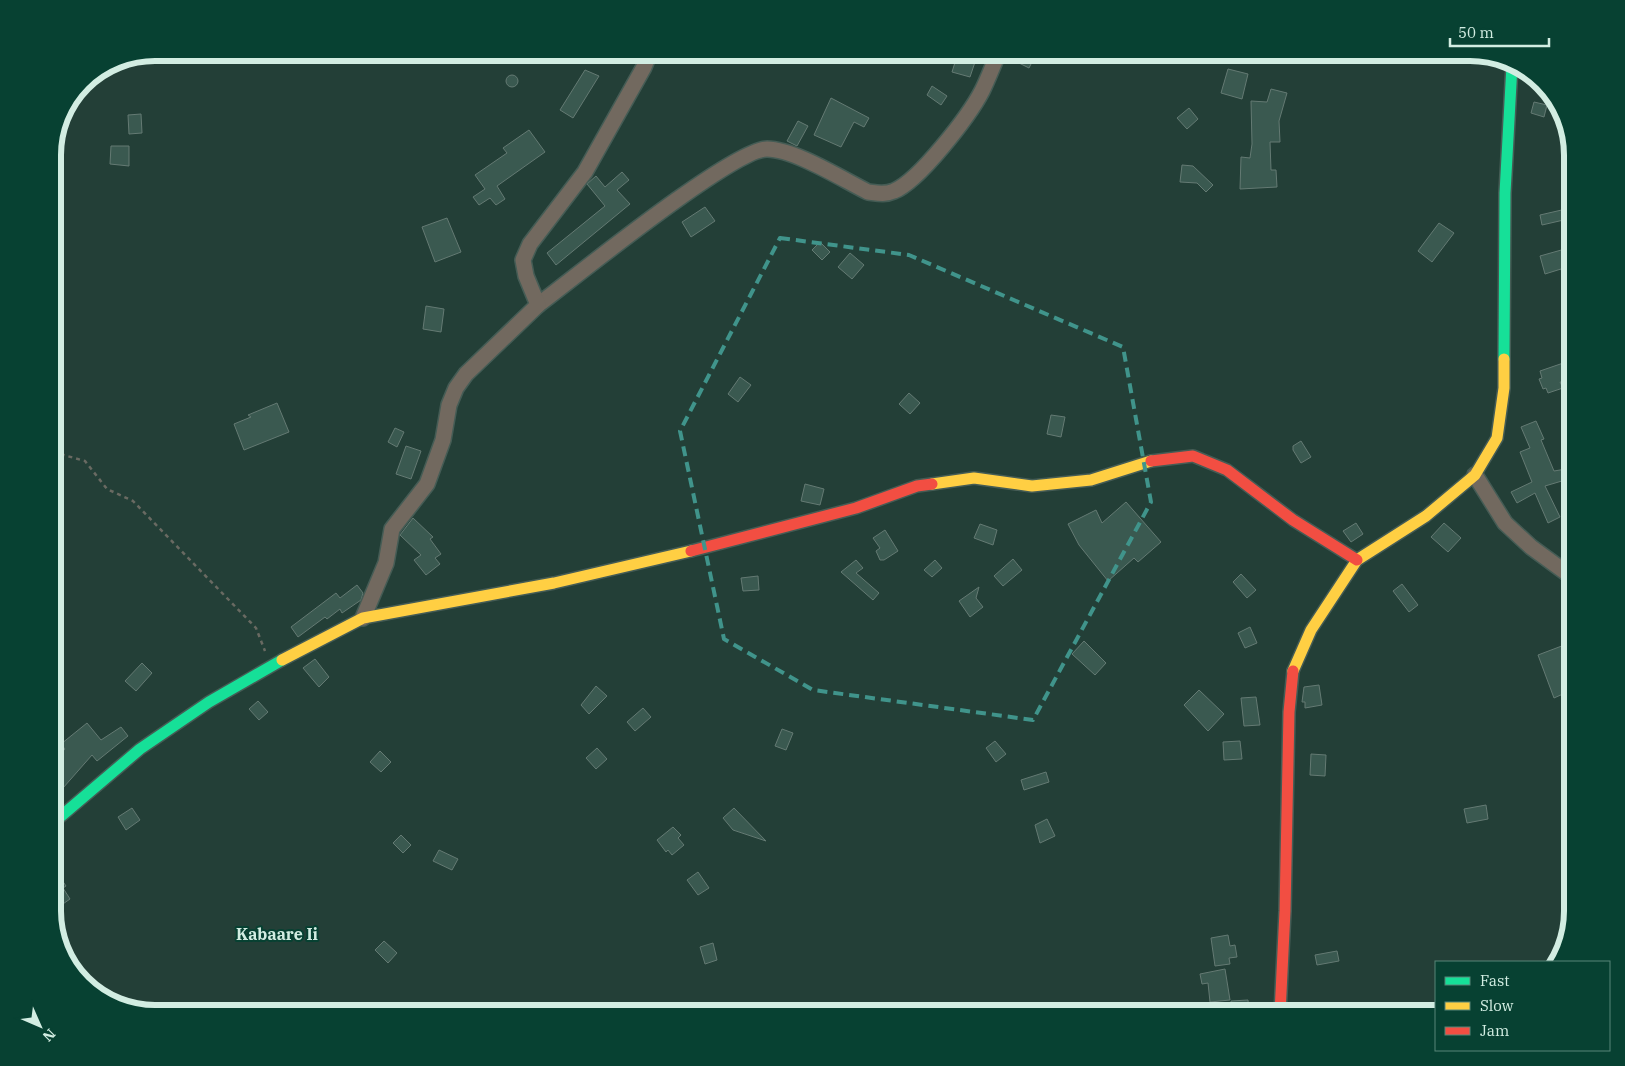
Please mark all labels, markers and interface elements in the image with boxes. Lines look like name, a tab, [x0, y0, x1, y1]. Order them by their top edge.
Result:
scale bar	[1450, 15, 1549, 47]
text: 50 m	[1458, 23, 1494, 42]
district label: Kabaare Ii	[236, 924, 318, 944]
legend	[1435, 961, 1610, 1051]
text: Fast	[1480, 971, 1510, 990]
text: Slow	[1480, 996, 1514, 1015]
north arrow	[15, 1001, 65, 1051]
text: Jam	[1480, 1021, 1509, 1040]
text: N	[39, 1025, 59, 1045]

